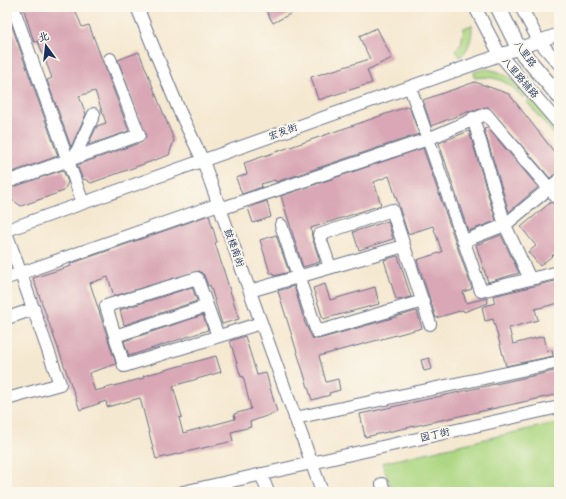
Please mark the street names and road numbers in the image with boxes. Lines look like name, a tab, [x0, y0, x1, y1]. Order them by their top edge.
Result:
street label: 八里路	[510, 37, 540, 71]
street label: 八里路辅路	[498, 54, 542, 102]
street label: 宏发街	[266, 119, 300, 145]
street label: 鼓楼南街	[220, 226, 248, 270]
street label: 园丁街	[419, 424, 451, 446]

